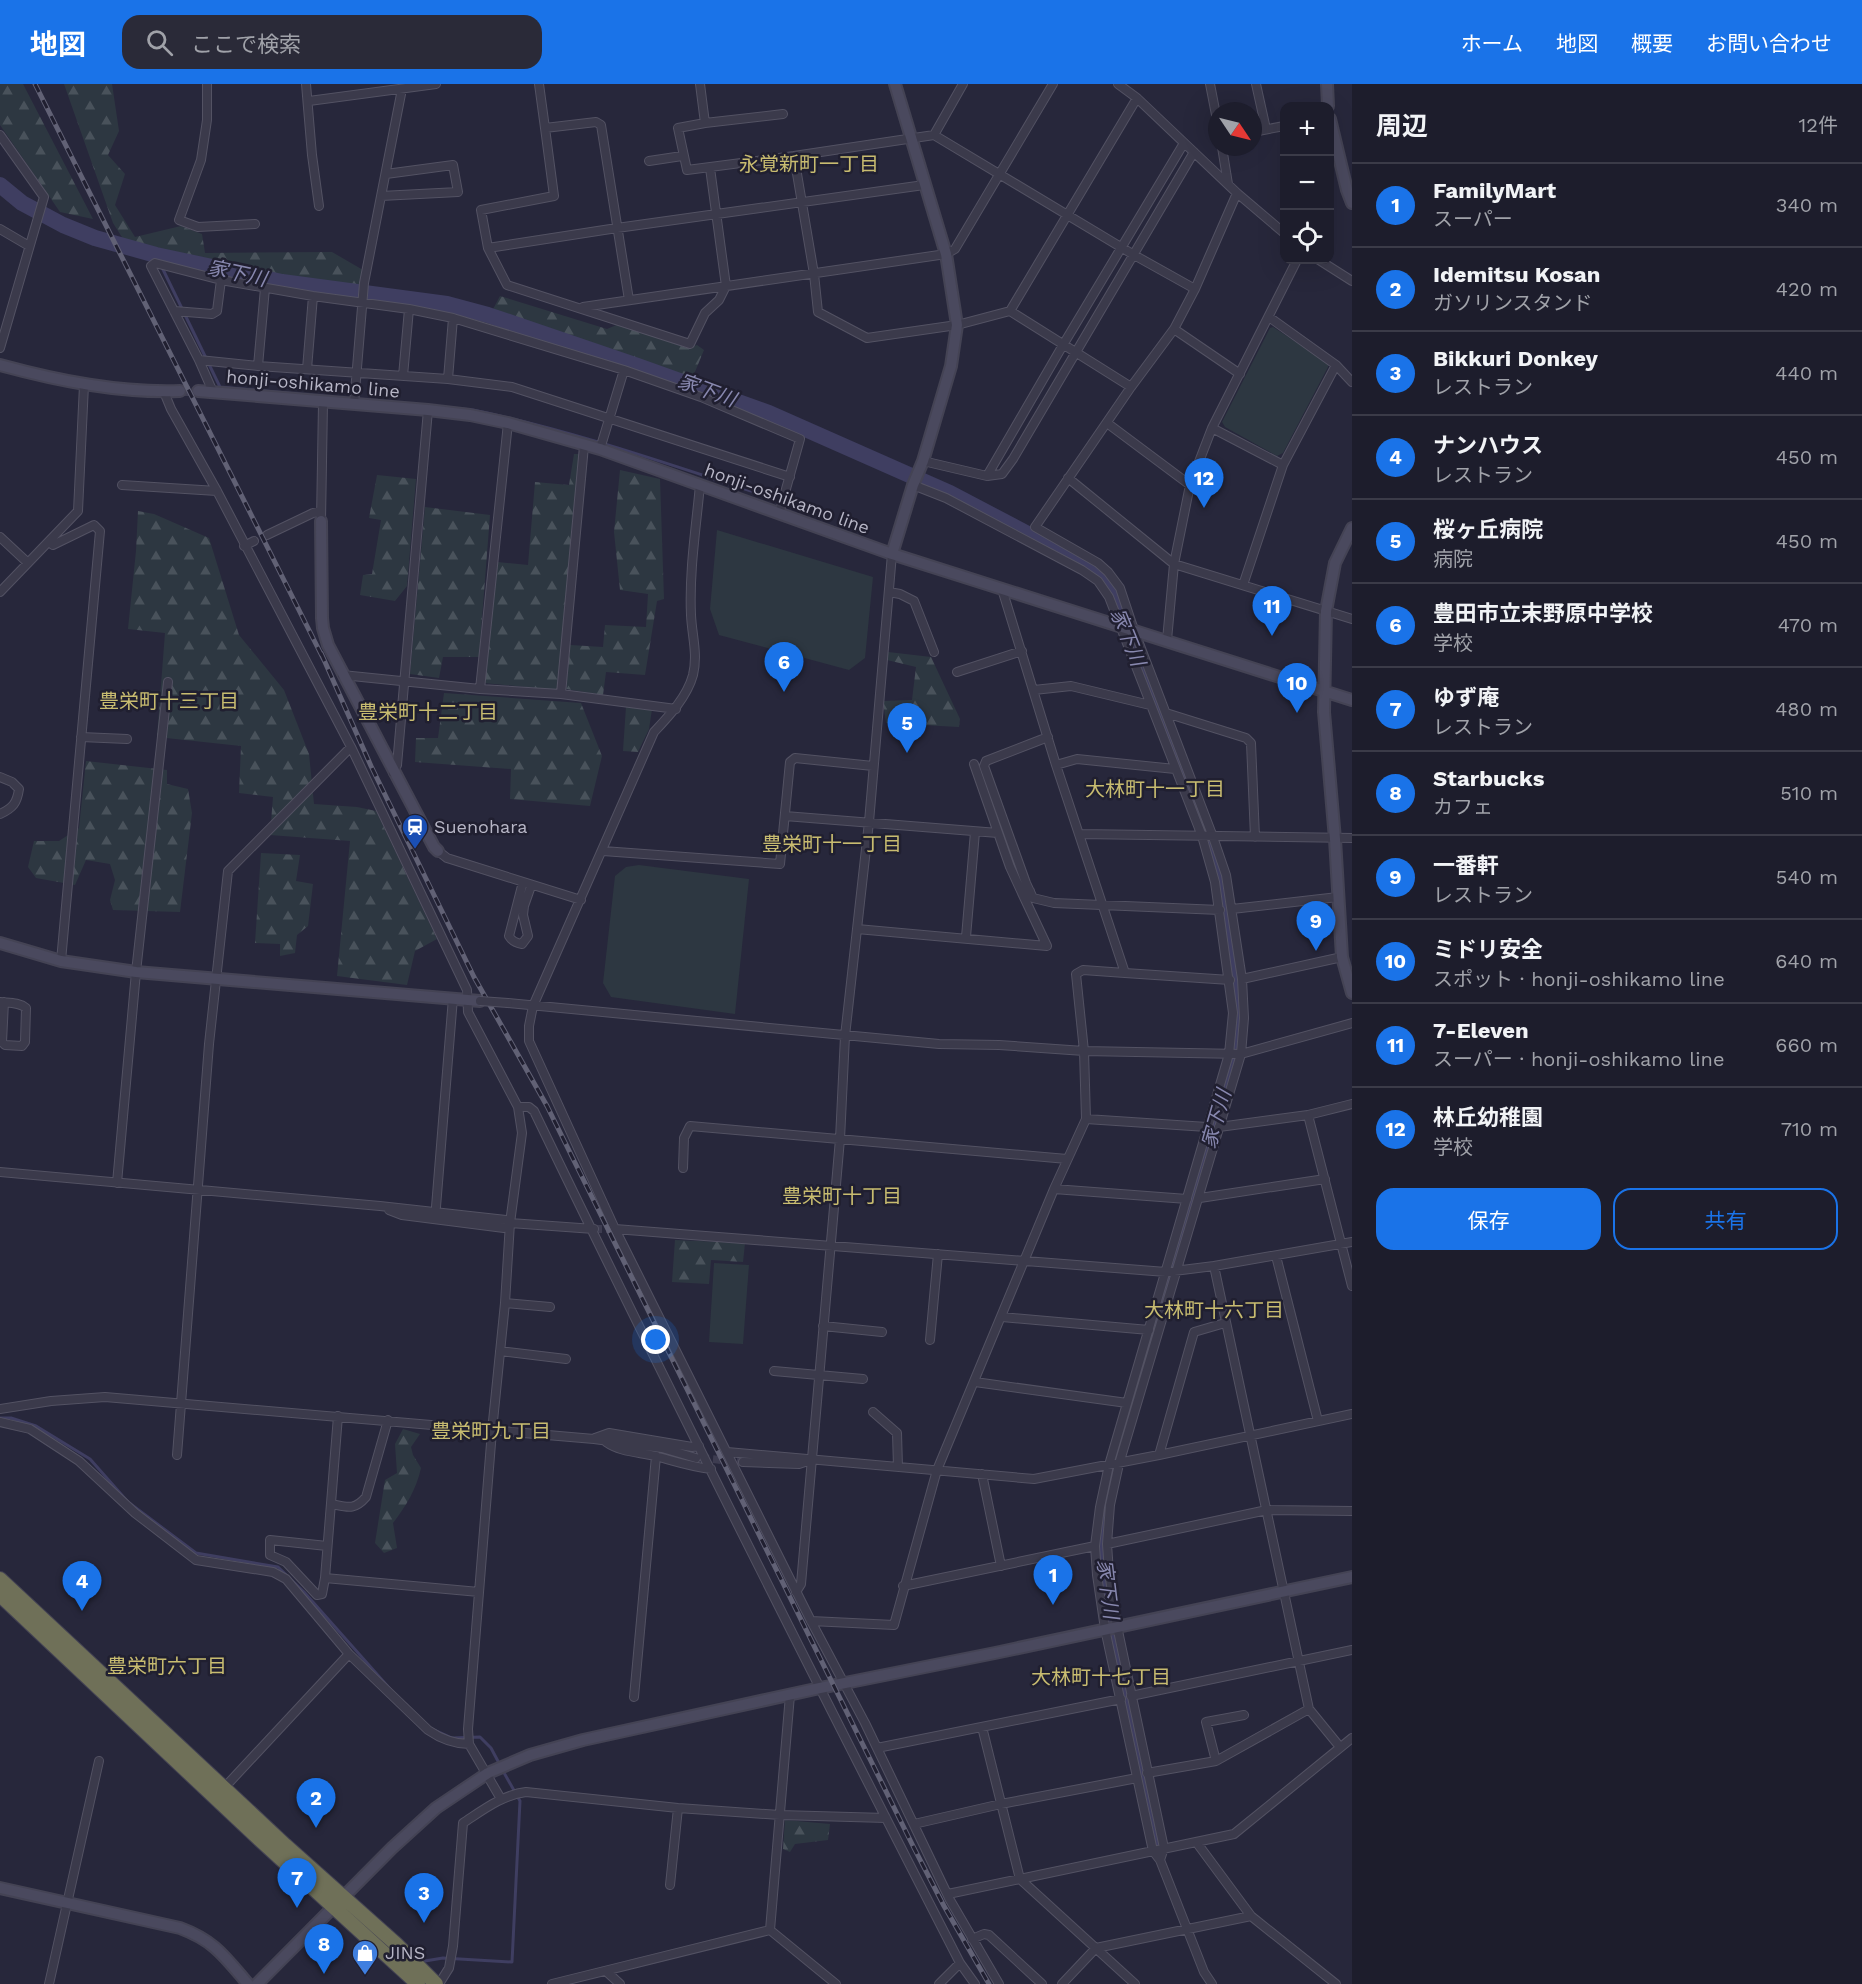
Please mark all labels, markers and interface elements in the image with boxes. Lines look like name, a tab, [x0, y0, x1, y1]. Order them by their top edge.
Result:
search box	[122, 15, 542, 69]
icon: search	[143, 26, 176, 59]
text: 地図	[30, 28, 86, 61]
text: ホーム	[1461, 31, 1523, 56]
text: 地図	[1556, 31, 1598, 56]
text: 概要	[1631, 31, 1673, 56]
text: お問い合わせ	[1706, 31, 1832, 56]
text: ここで検索	[191, 32, 301, 57]
north arrow	[1208, 102, 1262, 156]
map controls	[1280, 102, 1334, 264]
button: +	[1280, 102, 1334, 156]
text: 周辺	[1376, 111, 1428, 141]
text: 12件	[1799, 113, 1838, 137]
district label: 永覚新町一丁目	[739, 152, 879, 176]
button: −	[1280, 156, 1334, 210]
text: FamilyMart	[1433, 178, 1556, 203]
text: 1	[1391, 193, 1400, 217]
text: 340 m	[1776, 193, 1838, 217]
text: スーパー	[1433, 207, 1513, 231]
button: locate	[1280, 210, 1334, 264]
water label: 家下川	[205, 255, 271, 291]
text: Idemitsu Kosan	[1433, 262, 1600, 287]
text: 2	[1390, 277, 1401, 301]
text: 420 m	[1776, 277, 1838, 301]
text: ガソリンスタンド	[1433, 291, 1593, 315]
text: Bikkuri Donkey	[1433, 346, 1598, 371]
text: 3	[1390, 361, 1401, 385]
text: 440 m	[1775, 361, 1838, 385]
street label: honji-oshikamo line	[225, 365, 401, 402]
water label: 家下川	[675, 368, 741, 412]
text: レストラン	[1433, 375, 1533, 399]
text: ナンハウス	[1433, 433, 1543, 458]
text: 4	[1389, 445, 1402, 469]
text: 450 m	[1776, 445, 1838, 469]
pin: 12	[1184, 458, 1224, 508]
street label: honji-oshikamo line	[702, 459, 873, 538]
text: レストラン	[1433, 463, 1533, 487]
text: 桜ヶ丘病院	[1433, 517, 1543, 542]
text: 5	[1390, 529, 1401, 553]
text: 450 m	[1776, 529, 1838, 553]
text: 病院	[1433, 547, 1473, 571]
pin: 11	[1252, 586, 1292, 636]
text: 豊田市立末野原中学校	[1433, 601, 1653, 626]
water label: 家下川	[1106, 605, 1151, 671]
text: 6	[1389, 613, 1402, 637]
text: 470 m	[1778, 613, 1838, 637]
text: 学校	[1433, 631, 1473, 655]
pin: 6	[764, 642, 804, 692]
pin: 10	[1278, 664, 1316, 713]
text: ゆず庵	[1433, 685, 1499, 710]
district label: 豊栄町十三丁目	[99, 689, 239, 713]
text: 7	[1389, 697, 1402, 721]
text: 480 m	[1775, 697, 1838, 721]
district label: 豊栄町十二丁目	[358, 700, 498, 724]
pin: 5	[888, 704, 926, 753]
text: レストラン	[1433, 715, 1533, 739]
text: Starbucks	[1433, 766, 1544, 791]
district label: 大林町十一丁目	[1085, 777, 1225, 801]
text: 8	[1389, 781, 1402, 805]
text: 510 m	[1780, 781, 1838, 805]
text: カフェ	[1433, 795, 1493, 819]
station icon: Suenohara	[400, 812, 430, 850]
place label: Suenohara	[434, 816, 528, 837]
district label: 豊栄町十一丁目	[762, 832, 902, 856]
text: 一番軒	[1433, 853, 1499, 878]
text: 9	[1389, 865, 1402, 889]
text: 540 m	[1776, 865, 1838, 889]
text: レストラン	[1433, 883, 1533, 907]
pin: 9	[1296, 902, 1336, 951]
text: ミドリ安全	[1433, 937, 1543, 962]
text: 10	[1385, 949, 1406, 973]
text: 640 m	[1775, 949, 1838, 973]
text: スポット · honji-oshikamo line	[1433, 967, 1725, 991]
text: 7-Eleven	[1433, 1018, 1529, 1043]
text: 11	[1387, 1033, 1404, 1057]
text: 660 m	[1775, 1033, 1838, 1057]
text: スーパー · honji-oshikamo line	[1433, 1047, 1725, 1071]
water label: 家下川	[1196, 1085, 1236, 1151]
text: 林丘幼稚園	[1433, 1105, 1543, 1130]
text: 12	[1385, 1117, 1406, 1141]
text: 710 m	[1781, 1117, 1838, 1141]
text: 学校	[1433, 1135, 1473, 1159]
district label: 豊栄町十丁目	[782, 1184, 902, 1208]
button: 保存	[1376, 1188, 1601, 1250]
button: 共有	[1613, 1188, 1838, 1250]
district label: 大林町十六丁目	[1144, 1298, 1284, 1322]
your location	[641, 1325, 670, 1354]
district label: 豊栄町九丁目	[431, 1419, 551, 1443]
pin: 1	[1034, 1556, 1072, 1605]
water label: 家下川	[1092, 1558, 1124, 1622]
pin: 4	[62, 1562, 101, 1611]
district label: 豊栄町六丁目	[107, 1654, 227, 1678]
district label: 大林町十七丁目	[1031, 1665, 1171, 1689]
pin: 2	[296, 1778, 336, 1828]
pin: 7	[278, 1858, 316, 1908]
pin: 3	[404, 1874, 444, 1923]
pin: 8	[304, 1924, 344, 1974]
shop icon: JINS	[350, 1938, 380, 1976]
place label: JINS	[385, 1942, 425, 1963]

